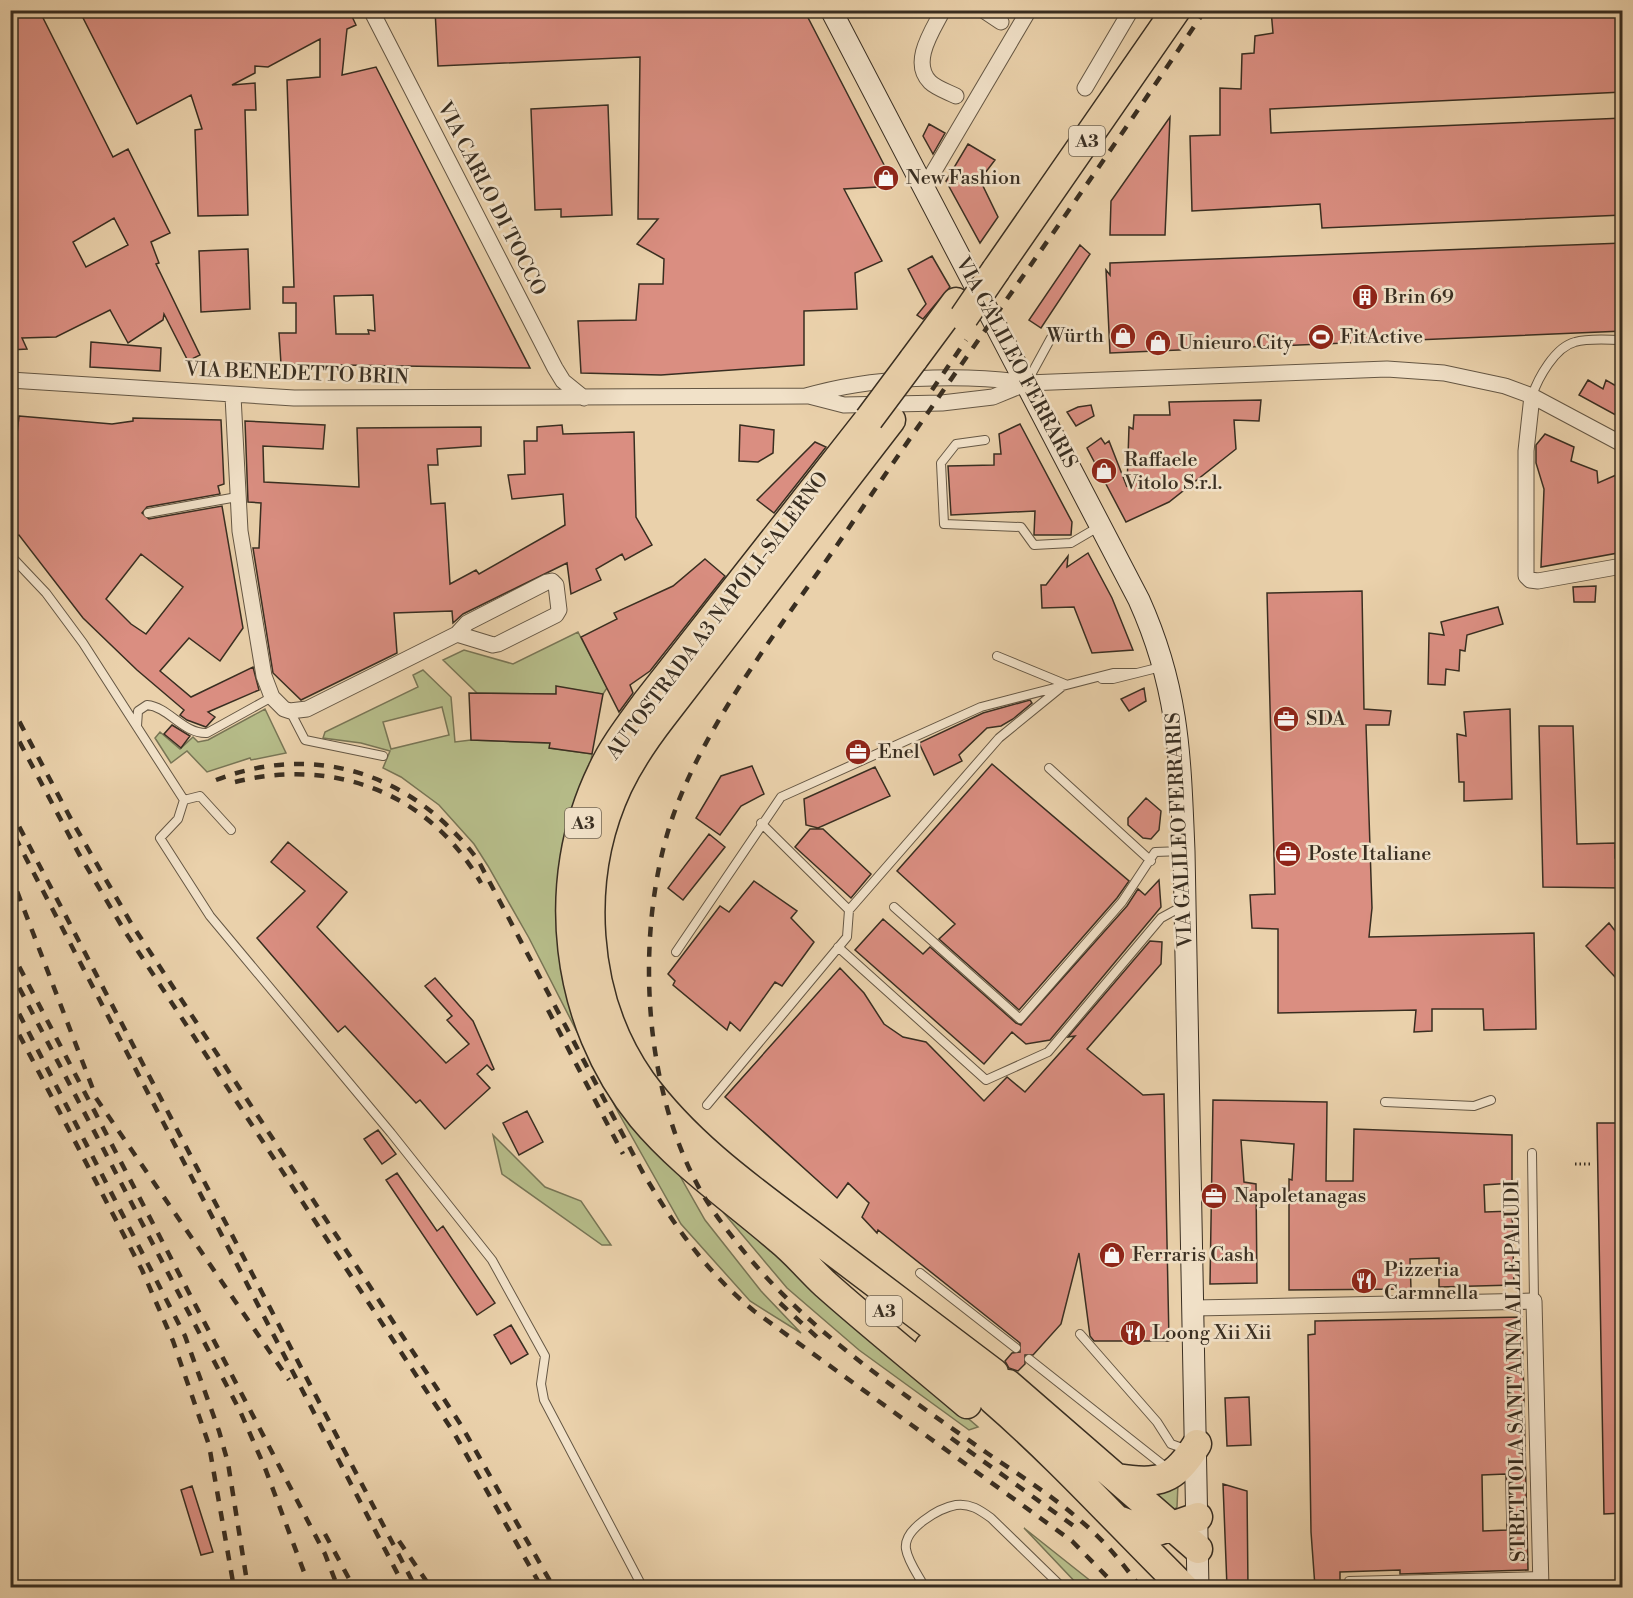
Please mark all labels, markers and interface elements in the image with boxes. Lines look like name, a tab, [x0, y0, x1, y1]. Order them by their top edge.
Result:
street label: VIA CARLO DI TOCCO	[431, 97, 551, 300]
road number: A3	[1069, 126, 1105, 156]
shop icon: New Fashion	[871, 163, 901, 193]
place label: New Fashion	[906, 166, 1021, 191]
street label: VIA GALILEO FERRARIS	[949, 252, 1082, 473]
building icon: Brin 69	[1350, 282, 1380, 312]
place label: Brin 69	[1383, 285, 1454, 310]
shop icon: Würth	[1108, 321, 1138, 351]
sports icon: FitActive	[1306, 322, 1336, 352]
place label: Würth	[1046, 324, 1104, 349]
place label: FitActive	[1340, 325, 1423, 350]
shop icon: Unieuro City	[1143, 328, 1173, 358]
place label: Unieuro City	[1178, 331, 1293, 356]
street label: VIA BENEDETTO BRIN	[184, 358, 409, 390]
place label: Raffaele Vitolo S.r.l.	[1123, 448, 1222, 496]
shop icon: Raffaele Vitolo S.r.l.	[1089, 456, 1119, 486]
street label: AUTOSTRADA A3 NAPOLI-SALERNO	[601, 467, 835, 766]
office icon: SDA	[1271, 704, 1301, 734]
place label: SDA	[1306, 707, 1347, 732]
street label: VIA GALILEO FERRARIS	[1161, 712, 1199, 949]
office icon: Enel	[843, 737, 873, 767]
place label: Enel	[878, 740, 920, 765]
road number: A3	[565, 808, 601, 838]
office icon: Poste Italiane	[1273, 839, 1303, 869]
place label: Poste Italiane	[1308, 842, 1431, 867]
street label: STRETTOLA SANT'ANNA ALLE PALUDI	[1500, 1179, 1532, 1562]
office icon: Napoletanagas	[1199, 1181, 1229, 1211]
place label: Napoletanagas	[1234, 1184, 1366, 1209]
shop icon: Ferraris Cash	[1097, 1240, 1127, 1270]
place label: Ferraris Cash	[1132, 1243, 1255, 1268]
place label: Pizzeria Carmnella	[1384, 1258, 1479, 1306]
restaurant icon: Pizzeria Carmnella	[1349, 1266, 1379, 1296]
road number: A3	[866, 1296, 902, 1326]
restaurant icon: Loong Xii Xii	[1118, 1318, 1148, 1348]
place label: Loong Xii Xii	[1152, 1321, 1272, 1346]

